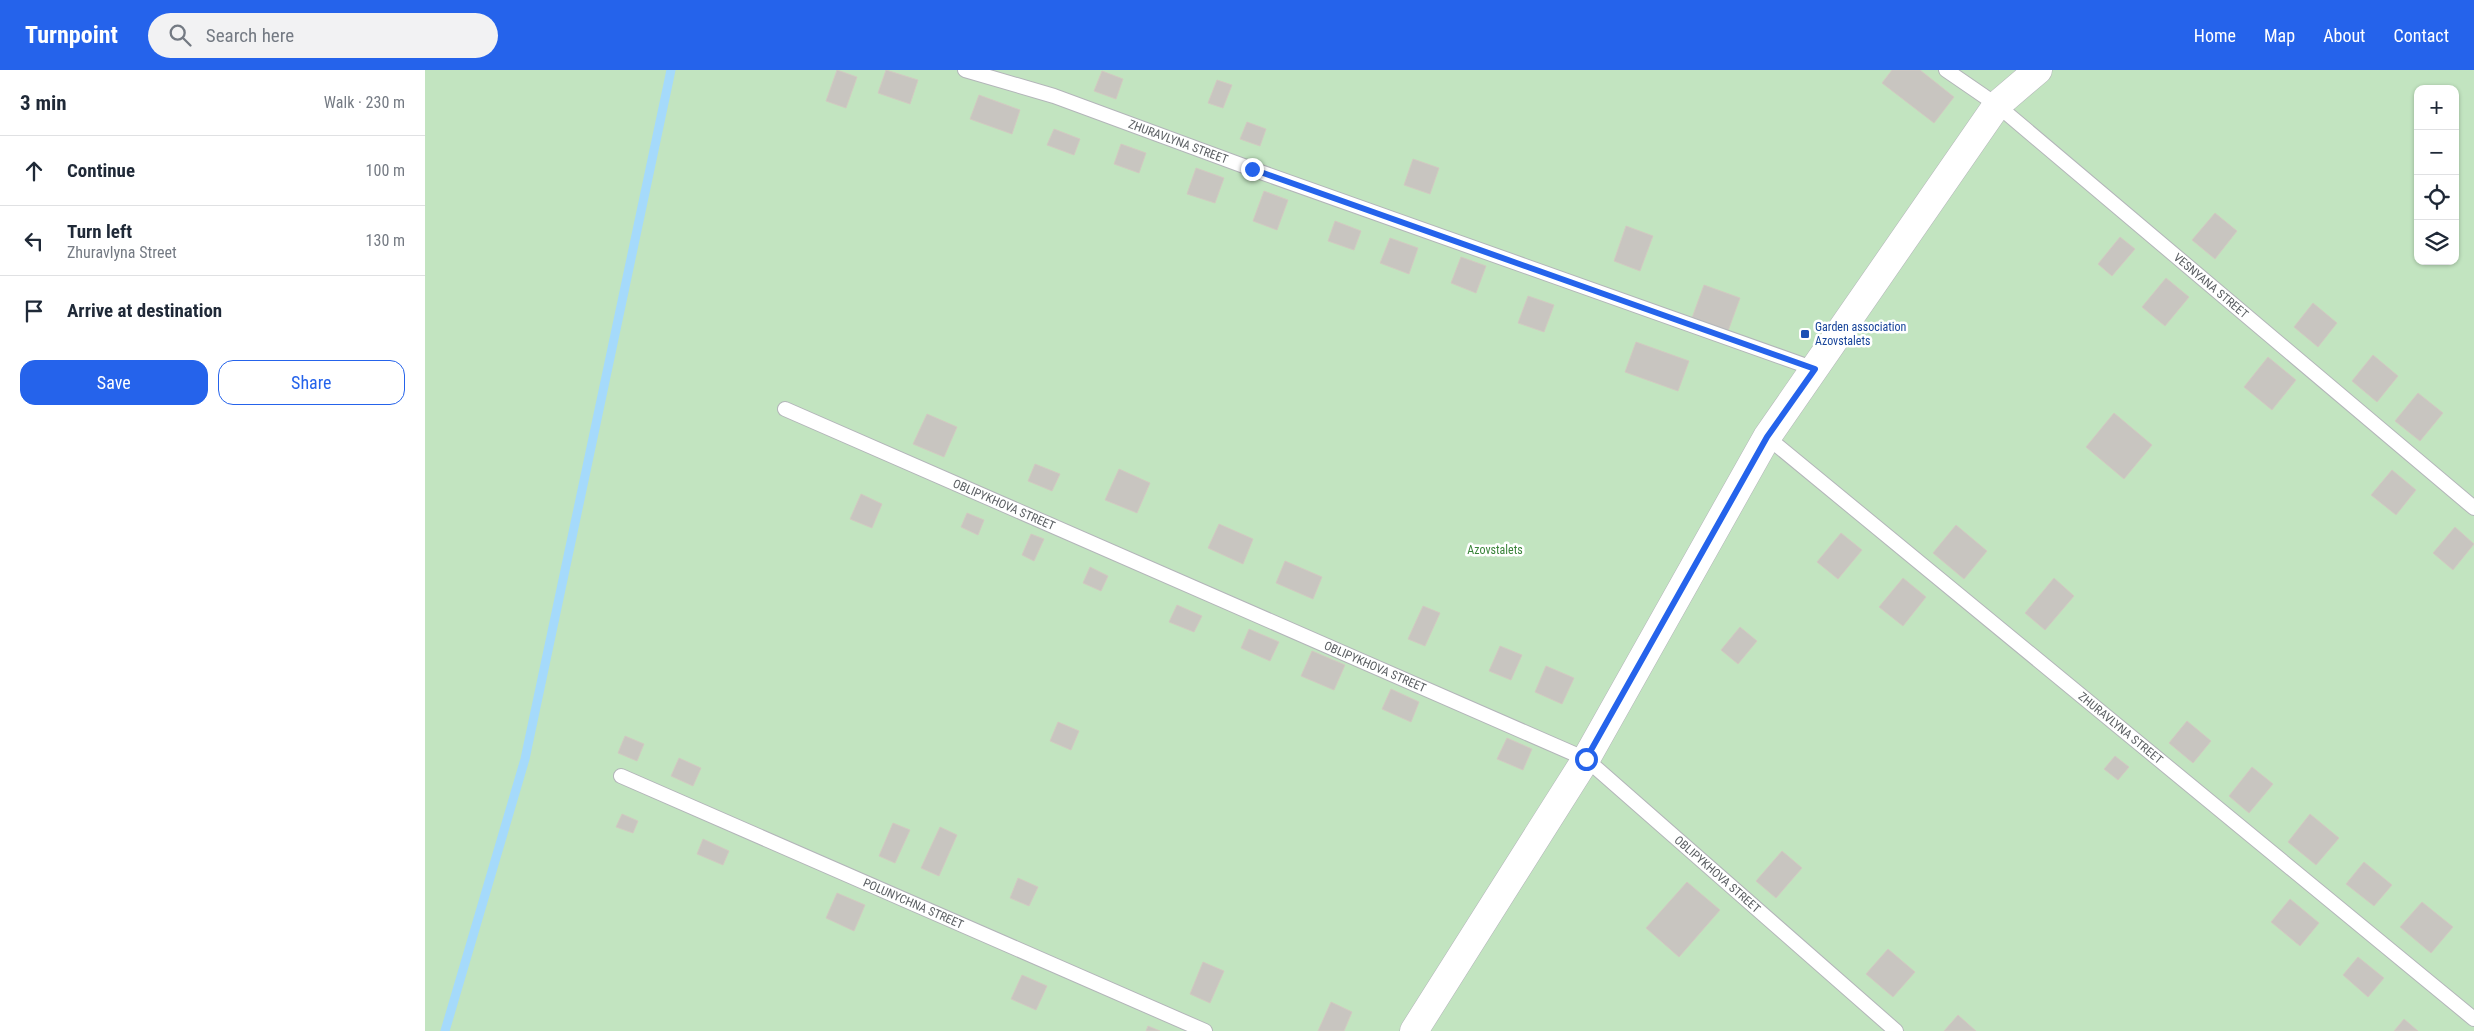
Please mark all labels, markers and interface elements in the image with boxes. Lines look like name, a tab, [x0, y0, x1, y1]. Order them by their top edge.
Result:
search box	[148, 13, 498, 58]
text: Turnpoint	[25, 21, 118, 49]
icon: search	[166, 21, 194, 49]
text: Search here	[206, 24, 294, 47]
text: Home	[2194, 25, 2236, 46]
text: Map	[2264, 25, 2295, 46]
text: About	[2323, 25, 2365, 46]
text: Contact	[2393, 25, 2449, 46]
map controls	[2414, 85, 2459, 265]
button: +	[2414, 85, 2459, 130]
text: 3 min	[20, 91, 67, 115]
text: Walk · 230 m	[324, 93, 405, 112]
street label: ZHURAVLYNA STREET	[1126, 117, 1230, 166]
button: −	[2414, 130, 2459, 175]
icon: ahead	[20, 157, 48, 185]
route end	[1241, 158, 1264, 181]
text: Continue	[67, 159, 135, 182]
text: 100 m	[366, 161, 405, 180]
button: locate	[2414, 175, 2459, 220]
text: Turn left	[67, 220, 132, 243]
button: layers	[2414, 220, 2459, 265]
icon: left	[20, 227, 48, 255]
text: 130 m	[366, 231, 405, 250]
text: Zhuravlyna Street	[67, 243, 177, 262]
street label: VESNYANA STREET	[2171, 250, 2251, 321]
icon: arrive	[20, 297, 48, 325]
text: Arrive at destination	[67, 299, 222, 322]
place label: Garden association Azovstalets	[1815, 320, 1907, 348]
marker: Garden association Azovstalets	[1799, 328, 1811, 340]
button: Save	[20, 360, 208, 405]
button: Share	[218, 360, 405, 405]
street label: OBLIPYKHOVA STREET	[951, 476, 1057, 533]
park label: Azovstalets	[1467, 543, 1523, 557]
street label: OBLIPYKHOVA STREET	[1322, 638, 1428, 695]
street label: ZHURAVLYNA STREET	[2076, 689, 2166, 767]
route start	[1575, 748, 1598, 771]
street label: OBLIPYKHOVA STREET	[1672, 833, 1763, 916]
street label: POLUNYCHNA STREET	[861, 876, 966, 932]

